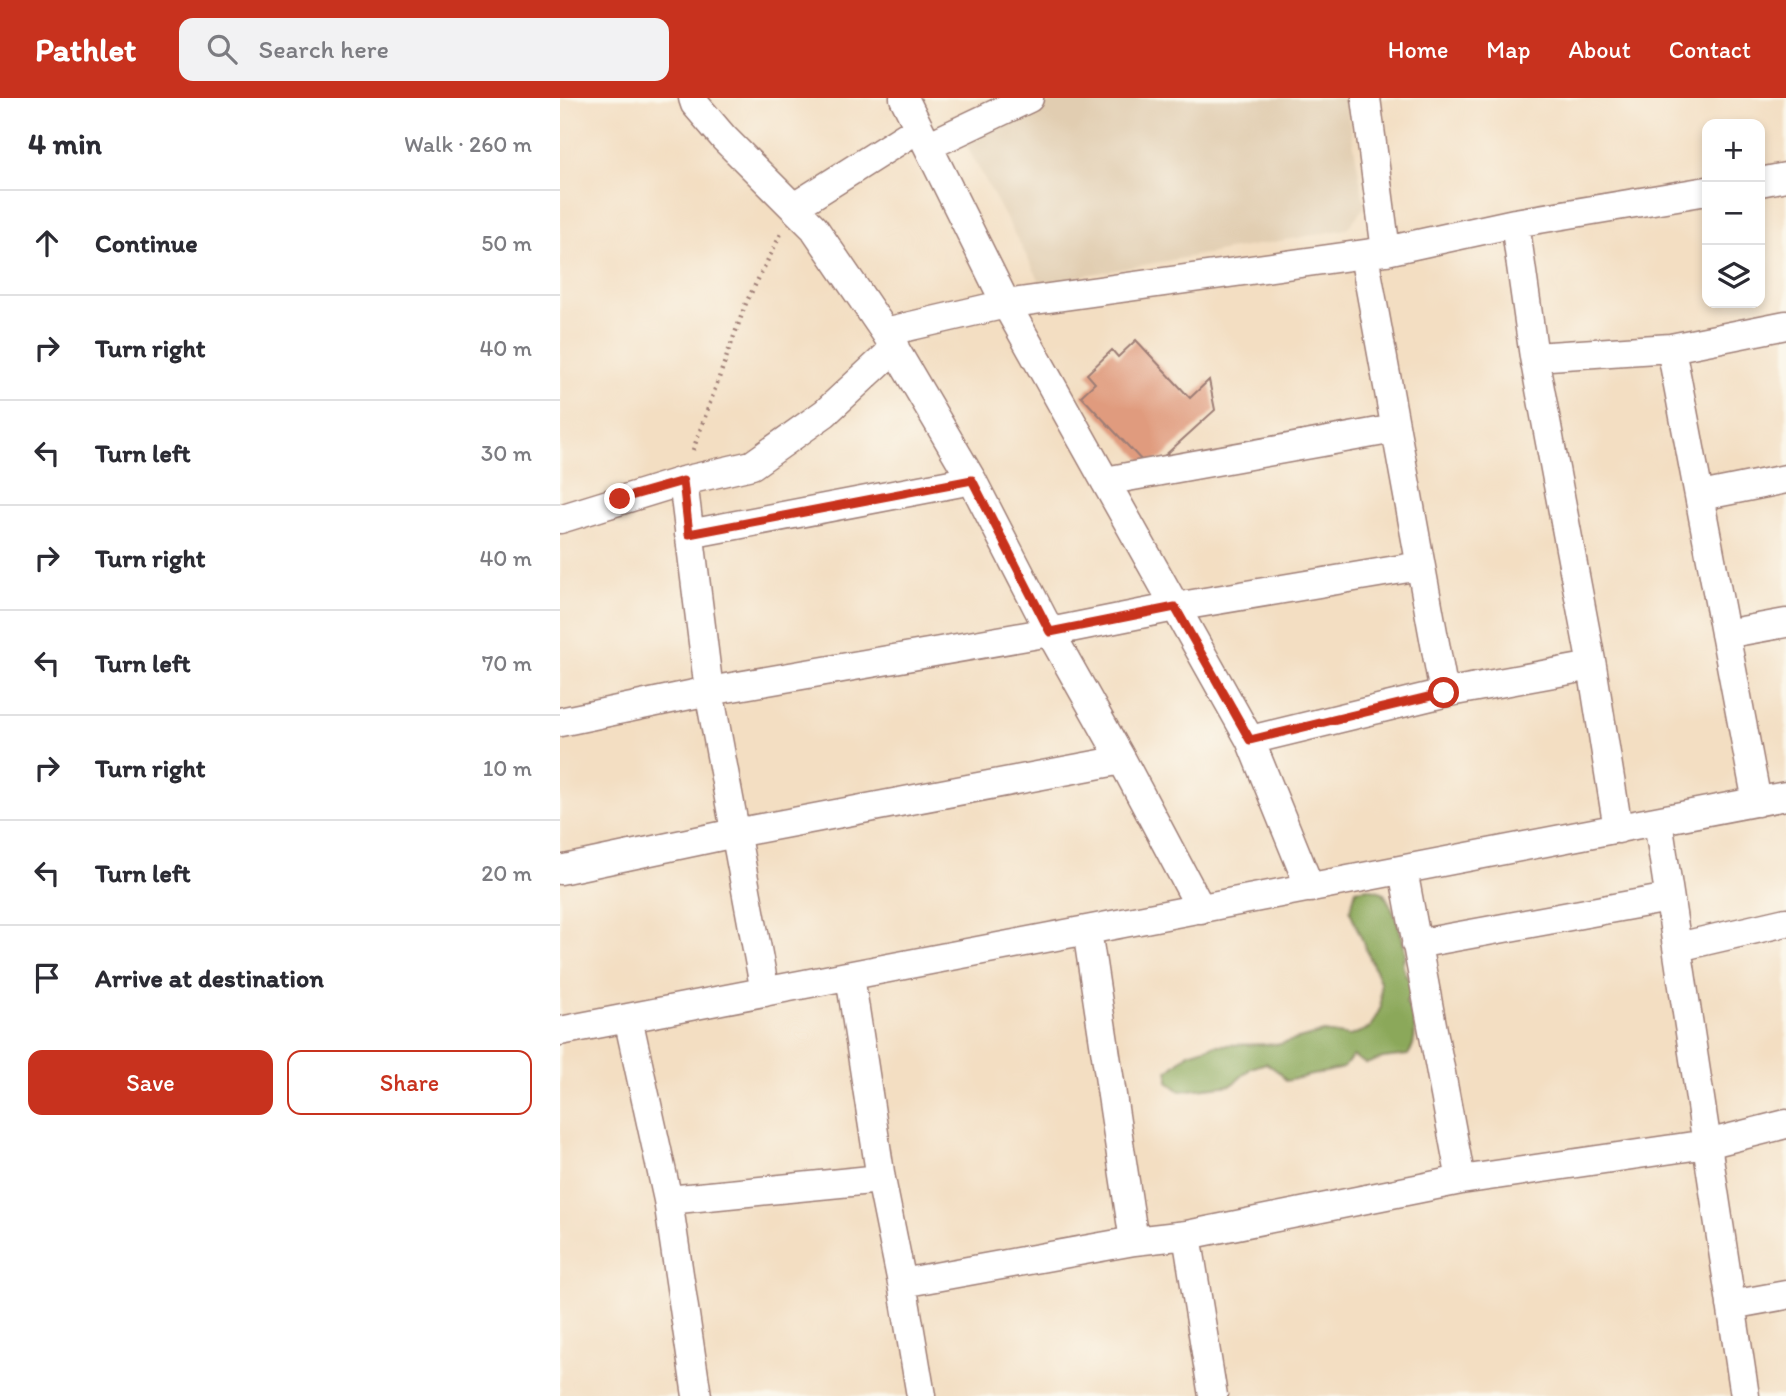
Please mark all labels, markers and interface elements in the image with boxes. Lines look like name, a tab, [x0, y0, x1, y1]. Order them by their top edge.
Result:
search box	[179, 18, 669, 81]
text: Pathlet	[35, 30, 137, 69]
icon: search	[203, 30, 241, 68]
text: Search here	[259, 33, 389, 65]
text: Home	[1388, 35, 1448, 64]
text: Map	[1486, 35, 1530, 64]
text: About	[1568, 35, 1631, 64]
text: Contact	[1669, 35, 1751, 64]
map controls	[1702, 119, 1765, 308]
button: +	[1702, 119, 1765, 182]
text: 4 min	[28, 125, 102, 162]
text: Walk · 260 m	[404, 130, 532, 158]
button: −	[1702, 182, 1765, 245]
icon: ahead	[28, 224, 66, 262]
text: Continue	[95, 227, 198, 259]
text: 50 m	[481, 229, 532, 257]
button: layers	[1702, 245, 1765, 308]
icon: right	[28, 329, 66, 367]
text: Turn right	[95, 332, 206, 364]
text: 40 m	[479, 334, 532, 362]
icon: left	[28, 434, 66, 472]
text: Turn left	[95, 437, 191, 469]
text: 30 m	[481, 439, 532, 467]
route end	[604, 483, 635, 514]
icon: right	[28, 539, 66, 577]
text: Turn right	[95, 542, 206, 574]
text: 40 m	[479, 544, 532, 572]
icon: left	[28, 644, 66, 682]
text: Turn left	[95, 647, 191, 679]
text: 70 m	[482, 649, 532, 677]
route start	[1428, 677, 1459, 708]
icon: right	[28, 749, 66, 787]
text: Turn right	[95, 752, 206, 784]
text: 10 m	[483, 754, 532, 782]
icon: left	[28, 854, 66, 892]
text: Turn left	[95, 857, 191, 889]
text: 20 m	[481, 859, 532, 887]
icon: arrive	[28, 959, 66, 997]
text: Arrive at destination	[95, 962, 324, 994]
button: Save	[28, 1050, 273, 1115]
button: Share	[287, 1050, 532, 1115]

